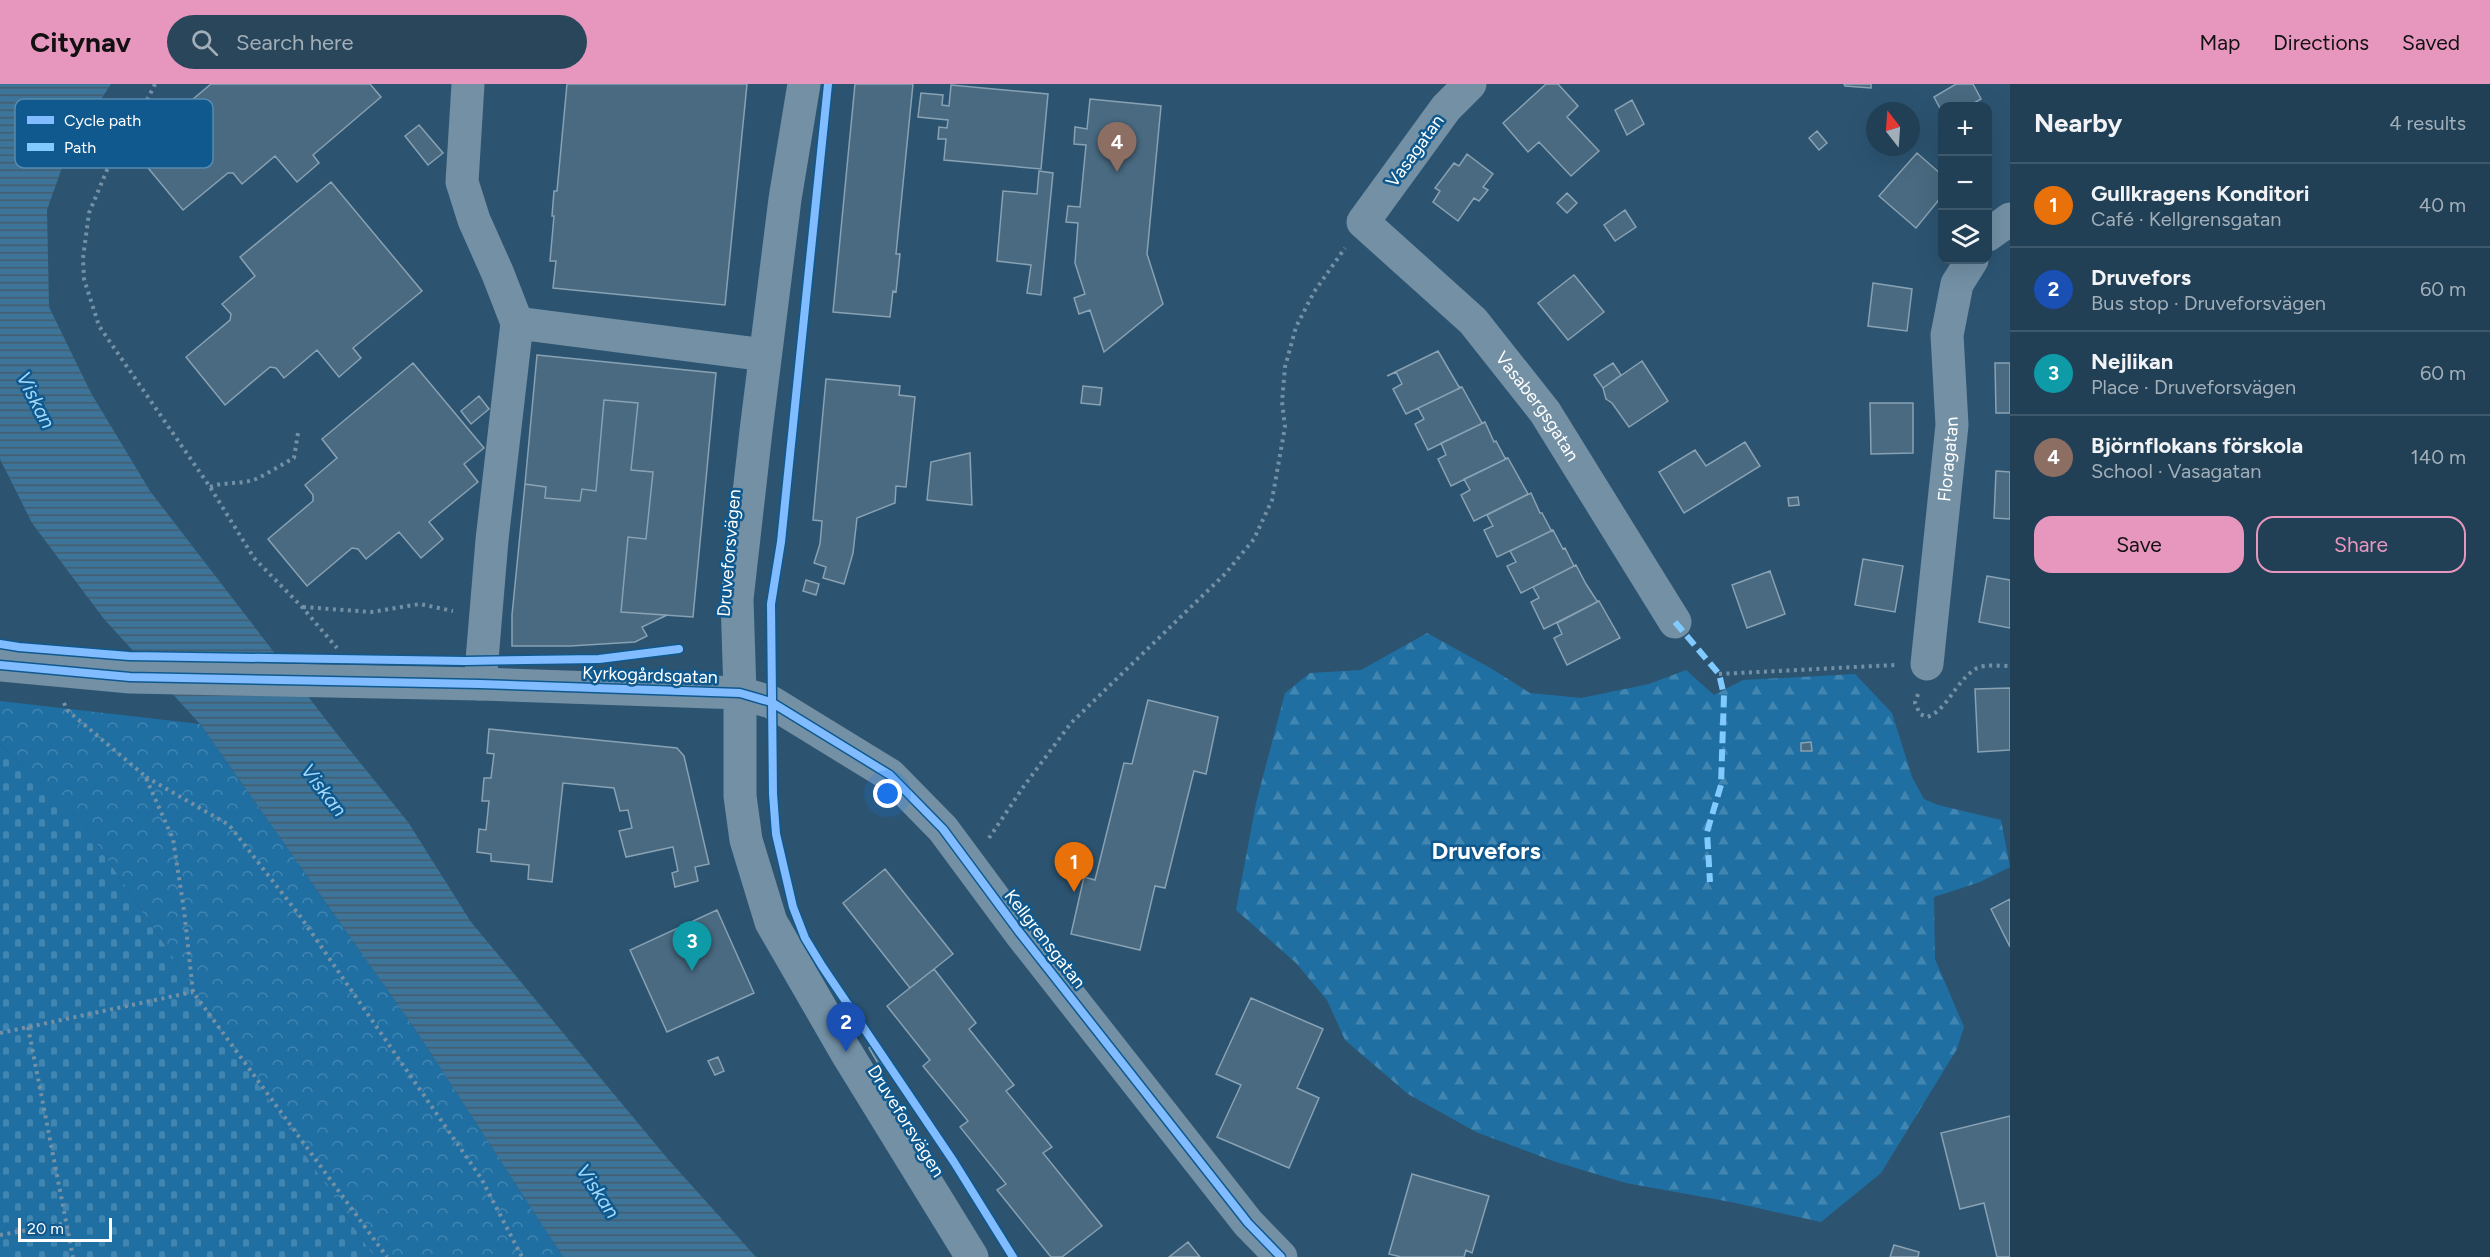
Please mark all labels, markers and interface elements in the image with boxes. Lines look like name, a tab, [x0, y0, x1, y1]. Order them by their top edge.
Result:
search box	[167, 15, 587, 69]
text: Citynav	[30, 25, 131, 59]
icon: search	[188, 26, 221, 59]
text: Search here	[236, 29, 354, 56]
text: Map	[2199, 30, 2240, 55]
text: Directions	[2273, 30, 2369, 55]
text: Saved	[2402, 30, 2460, 55]
legend	[15, 99, 213, 168]
north arrow	[1866, 102, 1920, 156]
map controls	[1938, 102, 1992, 264]
button: +	[1938, 102, 1992, 156]
text: Nearby	[2034, 107, 2122, 139]
street label: Vasagatan	[1381, 110, 1449, 192]
text: Cycle path	[64, 111, 141, 130]
text: 4 results	[2389, 111, 2466, 135]
pin: 4	[1098, 122, 1136, 172]
text: Path	[64, 138, 96, 157]
button: −	[1938, 156, 1992, 210]
text: Gullkragens Konditori	[2091, 180, 2310, 207]
text: 1	[2049, 193, 2058, 217]
text: 40 m	[2419, 193, 2466, 217]
text: Café · Kellgrensgatan	[2091, 207, 2281, 231]
button: layers	[1938, 210, 1992, 264]
text: Druvefors	[2091, 264, 2191, 291]
text: 2	[2048, 277, 2059, 301]
text: 60 m	[2420, 277, 2466, 301]
text: Bus stop · Druveforsvägen	[2091, 291, 2326, 315]
street label: Vasabergsgatan	[1491, 347, 1584, 465]
text: Nejlikan	[2091, 348, 2173, 375]
text: 3	[2048, 361, 2059, 385]
text: 60 m	[2420, 361, 2466, 385]
water label: Viskan	[12, 368, 60, 432]
text: Place · Druveforsvägen	[2091, 375, 2296, 399]
street label: Floragatan	[1933, 416, 1963, 503]
text: Björnflokans förskola	[2091, 432, 2303, 459]
text: 4	[2047, 445, 2060, 469]
text: 140 m	[2411, 445, 2466, 469]
text: School · Vasagatan	[2091, 459, 2261, 483]
street label: Druveforsvägen	[712, 488, 746, 618]
button: Save	[2034, 516, 2244, 573]
button: Share	[2256, 516, 2466, 573]
street label: Kyrkogårdsgatan	[582, 662, 718, 688]
water label: Viskan	[296, 759, 352, 821]
your location	[873, 779, 902, 808]
district label: Druvefors	[1431, 836, 1541, 865]
pin: 1	[1054, 842, 1094, 892]
street label: Kellgrensgatan	[1000, 885, 1090, 993]
pin: 3	[672, 922, 712, 971]
pin: 2	[826, 1002, 866, 1052]
street label: Druveforsvägen	[863, 1061, 949, 1181]
water label: Viskan	[571, 1159, 625, 1223]
scale bar	[18, 1215, 112, 1242]
text: 20 m	[27, 1219, 64, 1238]

